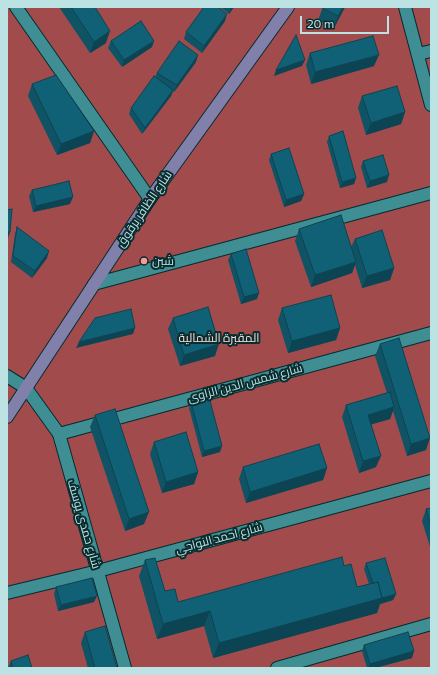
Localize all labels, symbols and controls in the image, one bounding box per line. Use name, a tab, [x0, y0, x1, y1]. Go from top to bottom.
scale bar	[302, 8, 391, 34]
text: 20 m	[307, 16, 334, 30]
street label: شارع الظافر برقوق	[113, 168, 175, 250]
place label: شبن	[152, 254, 174, 268]
marker: شبن	[139, 256, 149, 266]
park label: المقبرة الشمالية	[179, 331, 259, 345]
street label: شارع شمس الدين الزاوى	[186, 361, 304, 405]
street label: شارع حمدى يوسف	[64, 478, 104, 570]
street label: شارع احمد النواجي	[174, 519, 264, 557]

